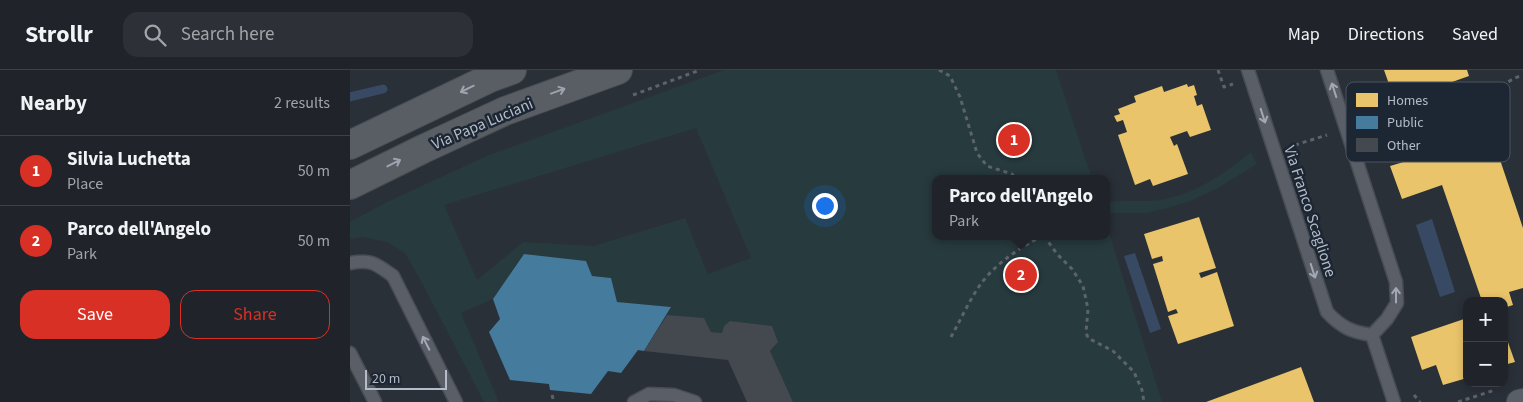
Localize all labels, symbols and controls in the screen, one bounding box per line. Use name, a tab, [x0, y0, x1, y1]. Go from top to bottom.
search box	[123, 12, 473, 57]
text: Strollr	[25, 17, 93, 52]
icon: search	[141, 21, 169, 49]
text: Search here	[181, 21, 274, 48]
text: Map	[1288, 22, 1320, 47]
text: Directions	[1348, 22, 1424, 47]
text: Saved	[1452, 22, 1498, 47]
one-way arrow	[1328, 82, 1338, 98]
legend	[1346, 82, 1510, 162]
one-way arrow	[460, 85, 475, 94]
one-way arrow	[550, 86, 566, 96]
text: Nearby	[20, 88, 87, 118]
text: Homes	[1387, 91, 1428, 111]
text: 2 results	[274, 92, 330, 114]
street label: Via Papa Luciani	[428, 93, 536, 155]
one-way arrow	[1259, 108, 1268, 124]
text: Public	[1387, 113, 1424, 133]
pin: 1	[998, 121, 1030, 159]
text: Other	[1387, 136, 1421, 156]
street label: Via Franco Scaglione	[1278, 143, 1342, 280]
text: Silvia Luchetta	[67, 146, 191, 173]
one-way arrow	[386, 158, 401, 168]
text: 1	[32, 160, 40, 182]
text: 50 m	[298, 160, 330, 182]
text: Place	[67, 173, 103, 195]
popup	[932, 175, 1110, 240]
text: Parco dell'Angelo	[949, 183, 1093, 210]
your location	[812, 193, 838, 219]
text: Park	[949, 210, 979, 232]
text: Parco dell'Angelo	[67, 216, 211, 243]
text: 2	[32, 230, 40, 252]
text: 50 m	[298, 230, 330, 252]
text: Park	[67, 243, 97, 265]
pin: 2	[1005, 256, 1037, 294]
one-way arrow	[1309, 263, 1318, 278]
one-way arrow	[1391, 287, 1401, 303]
button: Save	[20, 290, 170, 339]
button: Share	[180, 290, 330, 339]
map controls	[1463, 297, 1508, 387]
button: +	[1463, 297, 1508, 342]
one-way arrow	[421, 336, 430, 351]
button: −	[1463, 342, 1508, 387]
scale bar	[365, 367, 448, 390]
text: 20 m	[372, 369, 400, 389]

